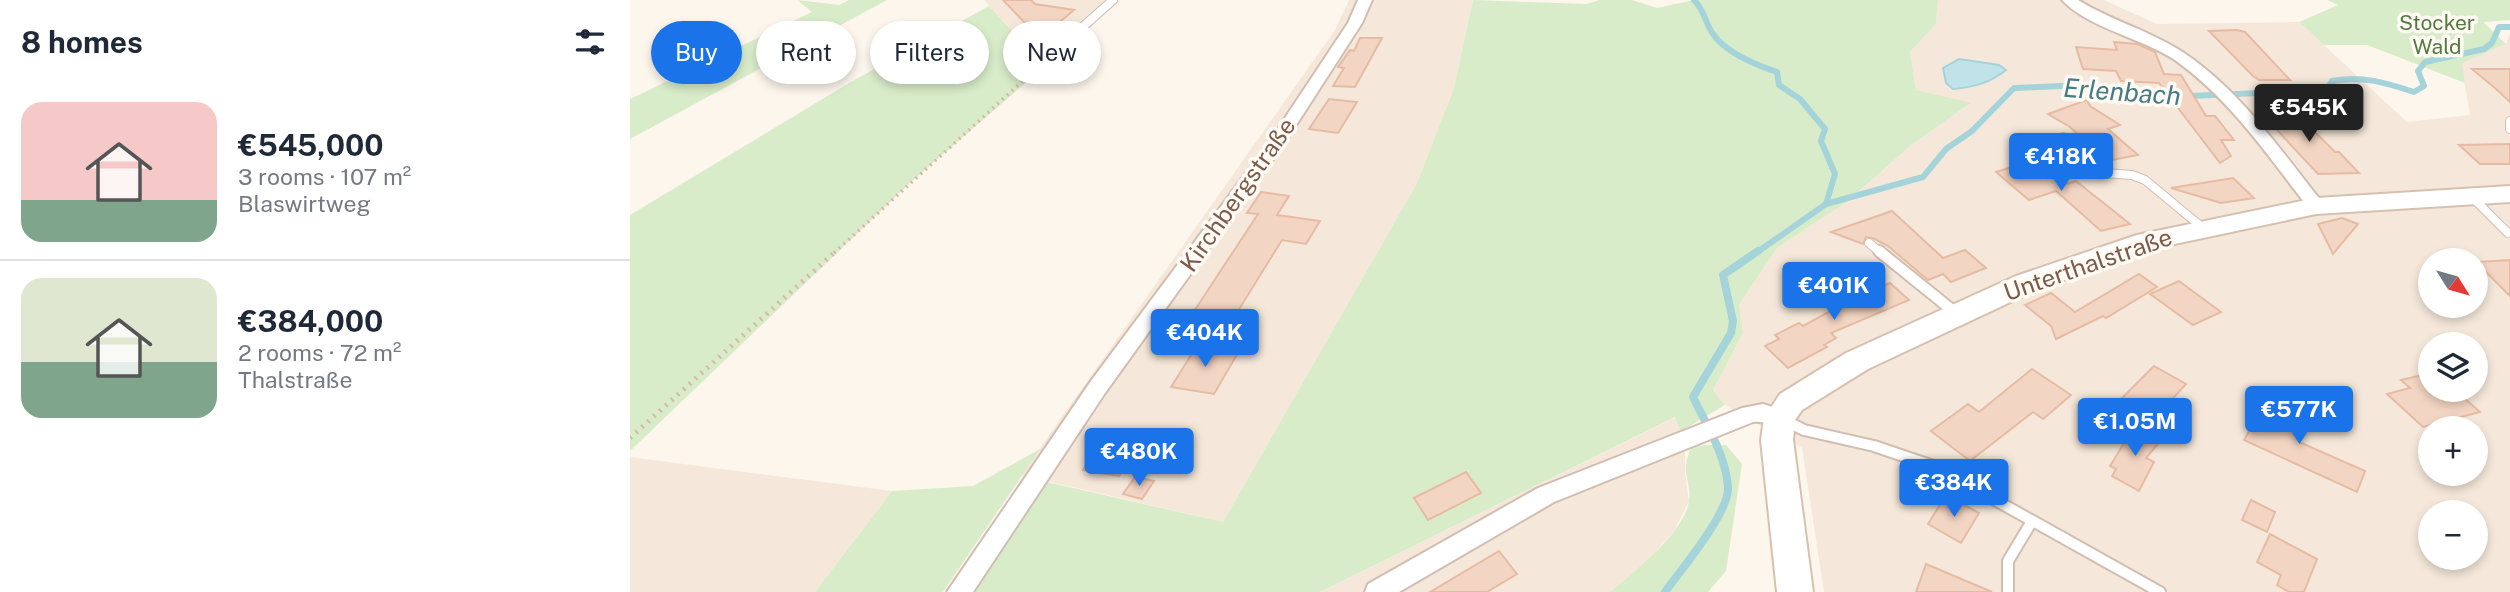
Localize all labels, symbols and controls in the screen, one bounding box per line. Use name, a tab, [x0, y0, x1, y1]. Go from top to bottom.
park label: Stocker Wald	[2399, 10, 2475, 59]
chip: Buy	[651, 21, 742, 84]
chip: Rent	[756, 21, 856, 84]
chip: Filters	[870, 21, 989, 84]
chip: New	[1003, 21, 1101, 84]
icon: filters	[571, 23, 609, 61]
text: 8 homes	[21, 24, 143, 60]
water label: Erlenbach	[2062, 72, 2182, 111]
pin: €545K	[2260, 85, 2358, 144]
text: €545K	[2270, 93, 2348, 120]
street label: Kirchbergstraße	[1174, 112, 1301, 277]
text: €545,000	[238, 127, 384, 163]
icon: home	[77, 130, 161, 214]
pin: €418K	[2012, 134, 2110, 193]
text: €418K	[2025, 142, 2097, 169]
text: 3 rooms · 107 m²	[238, 163, 411, 190]
text: Blaswirtweg	[238, 190, 371, 217]
street label: Unterthalstraße	[2000, 222, 2176, 306]
north arrow	[2418, 248, 2488, 318]
map controls	[2418, 248, 2488, 570]
pin: €401K	[1785, 262, 1883, 322]
text: €401K	[1798, 271, 1870, 298]
text: €384,000	[238, 303, 383, 339]
icon: home	[77, 306, 161, 390]
pin: €404K	[1156, 310, 1254, 369]
text: €404K	[1167, 318, 1243, 345]
button: layers	[2418, 332, 2488, 402]
text: 2 rooms · 72 m²	[238, 339, 401, 366]
text: Thalstraße	[238, 366, 352, 393]
pin: €577K	[2250, 386, 2348, 446]
text: €577K	[2261, 395, 2337, 422]
pin: €1.05M	[2078, 398, 2192, 458]
text: €1.05M	[2094, 407, 2176, 434]
button: +	[2418, 416, 2488, 486]
pin: €480K	[1090, 428, 1188, 488]
text: €480K	[1101, 437, 1177, 464]
pin: €384K	[1905, 460, 2003, 519]
text: €384K	[1915, 468, 1993, 495]
button: −	[2418, 500, 2488, 570]

